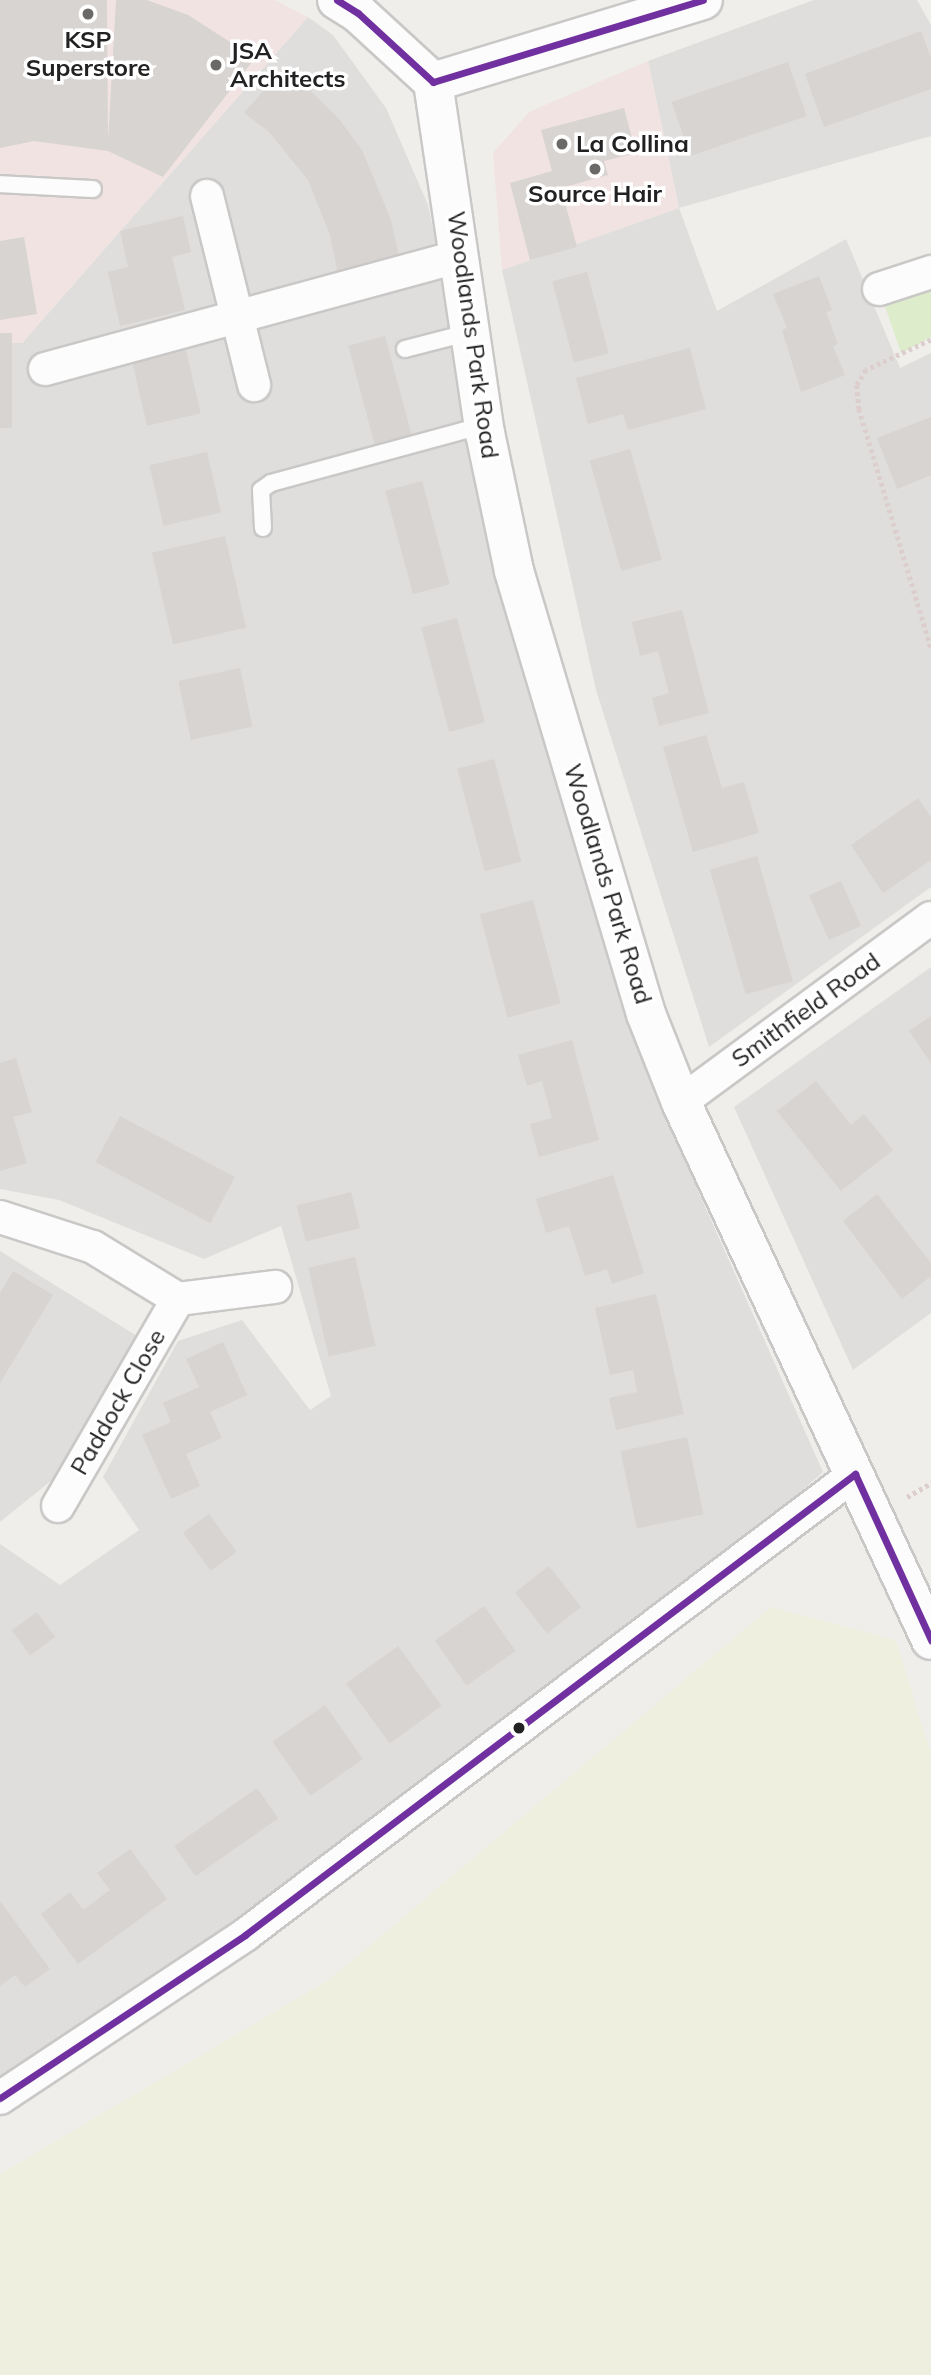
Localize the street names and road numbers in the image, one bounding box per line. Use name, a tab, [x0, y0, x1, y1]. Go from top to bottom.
street label: Woodlands Park Road	[441, 209, 505, 461]
street label: Woodlands Park Road	[558, 761, 658, 1007]
street label: Smithfield Road	[726, 947, 886, 1073]
street label: Paddock Close	[65, 1324, 171, 1480]

